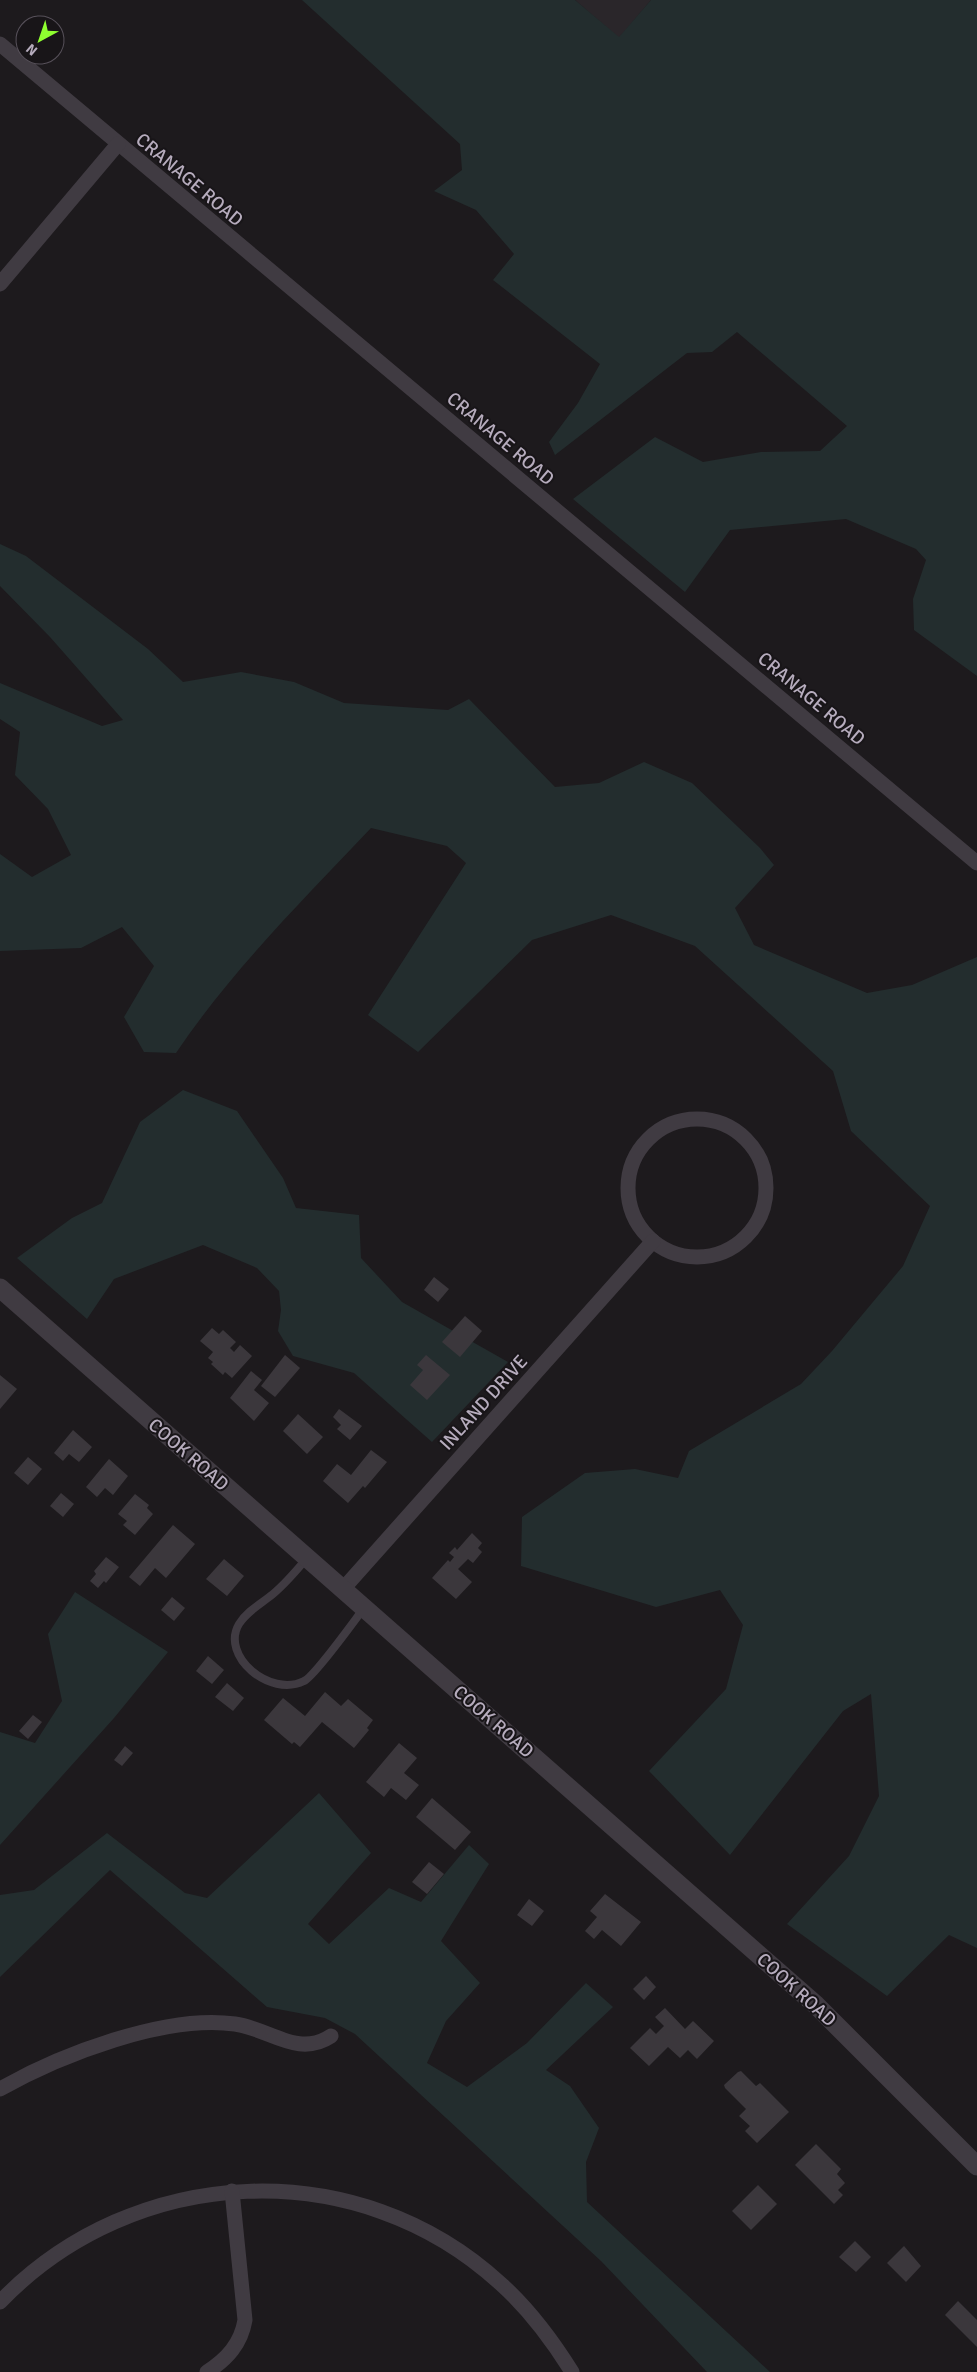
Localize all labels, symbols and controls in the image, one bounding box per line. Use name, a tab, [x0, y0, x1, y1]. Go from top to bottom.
north arrow	[15, 15, 65, 65]
text: N	[23, 40, 41, 59]
street label: CRANAGE ROAD	[131, 128, 248, 232]
street label: CRANAGE ROAD	[442, 387, 559, 491]
street label: CRANAGE ROAD	[753, 647, 870, 751]
street label: INLAND DRIVE	[435, 1350, 533, 1455]
street label: COOK ROAD	[143, 1413, 234, 1496]
street label: COOK ROAD	[448, 1680, 539, 1763]
street label: COOK ROAD	[751, 1948, 841, 2032]

